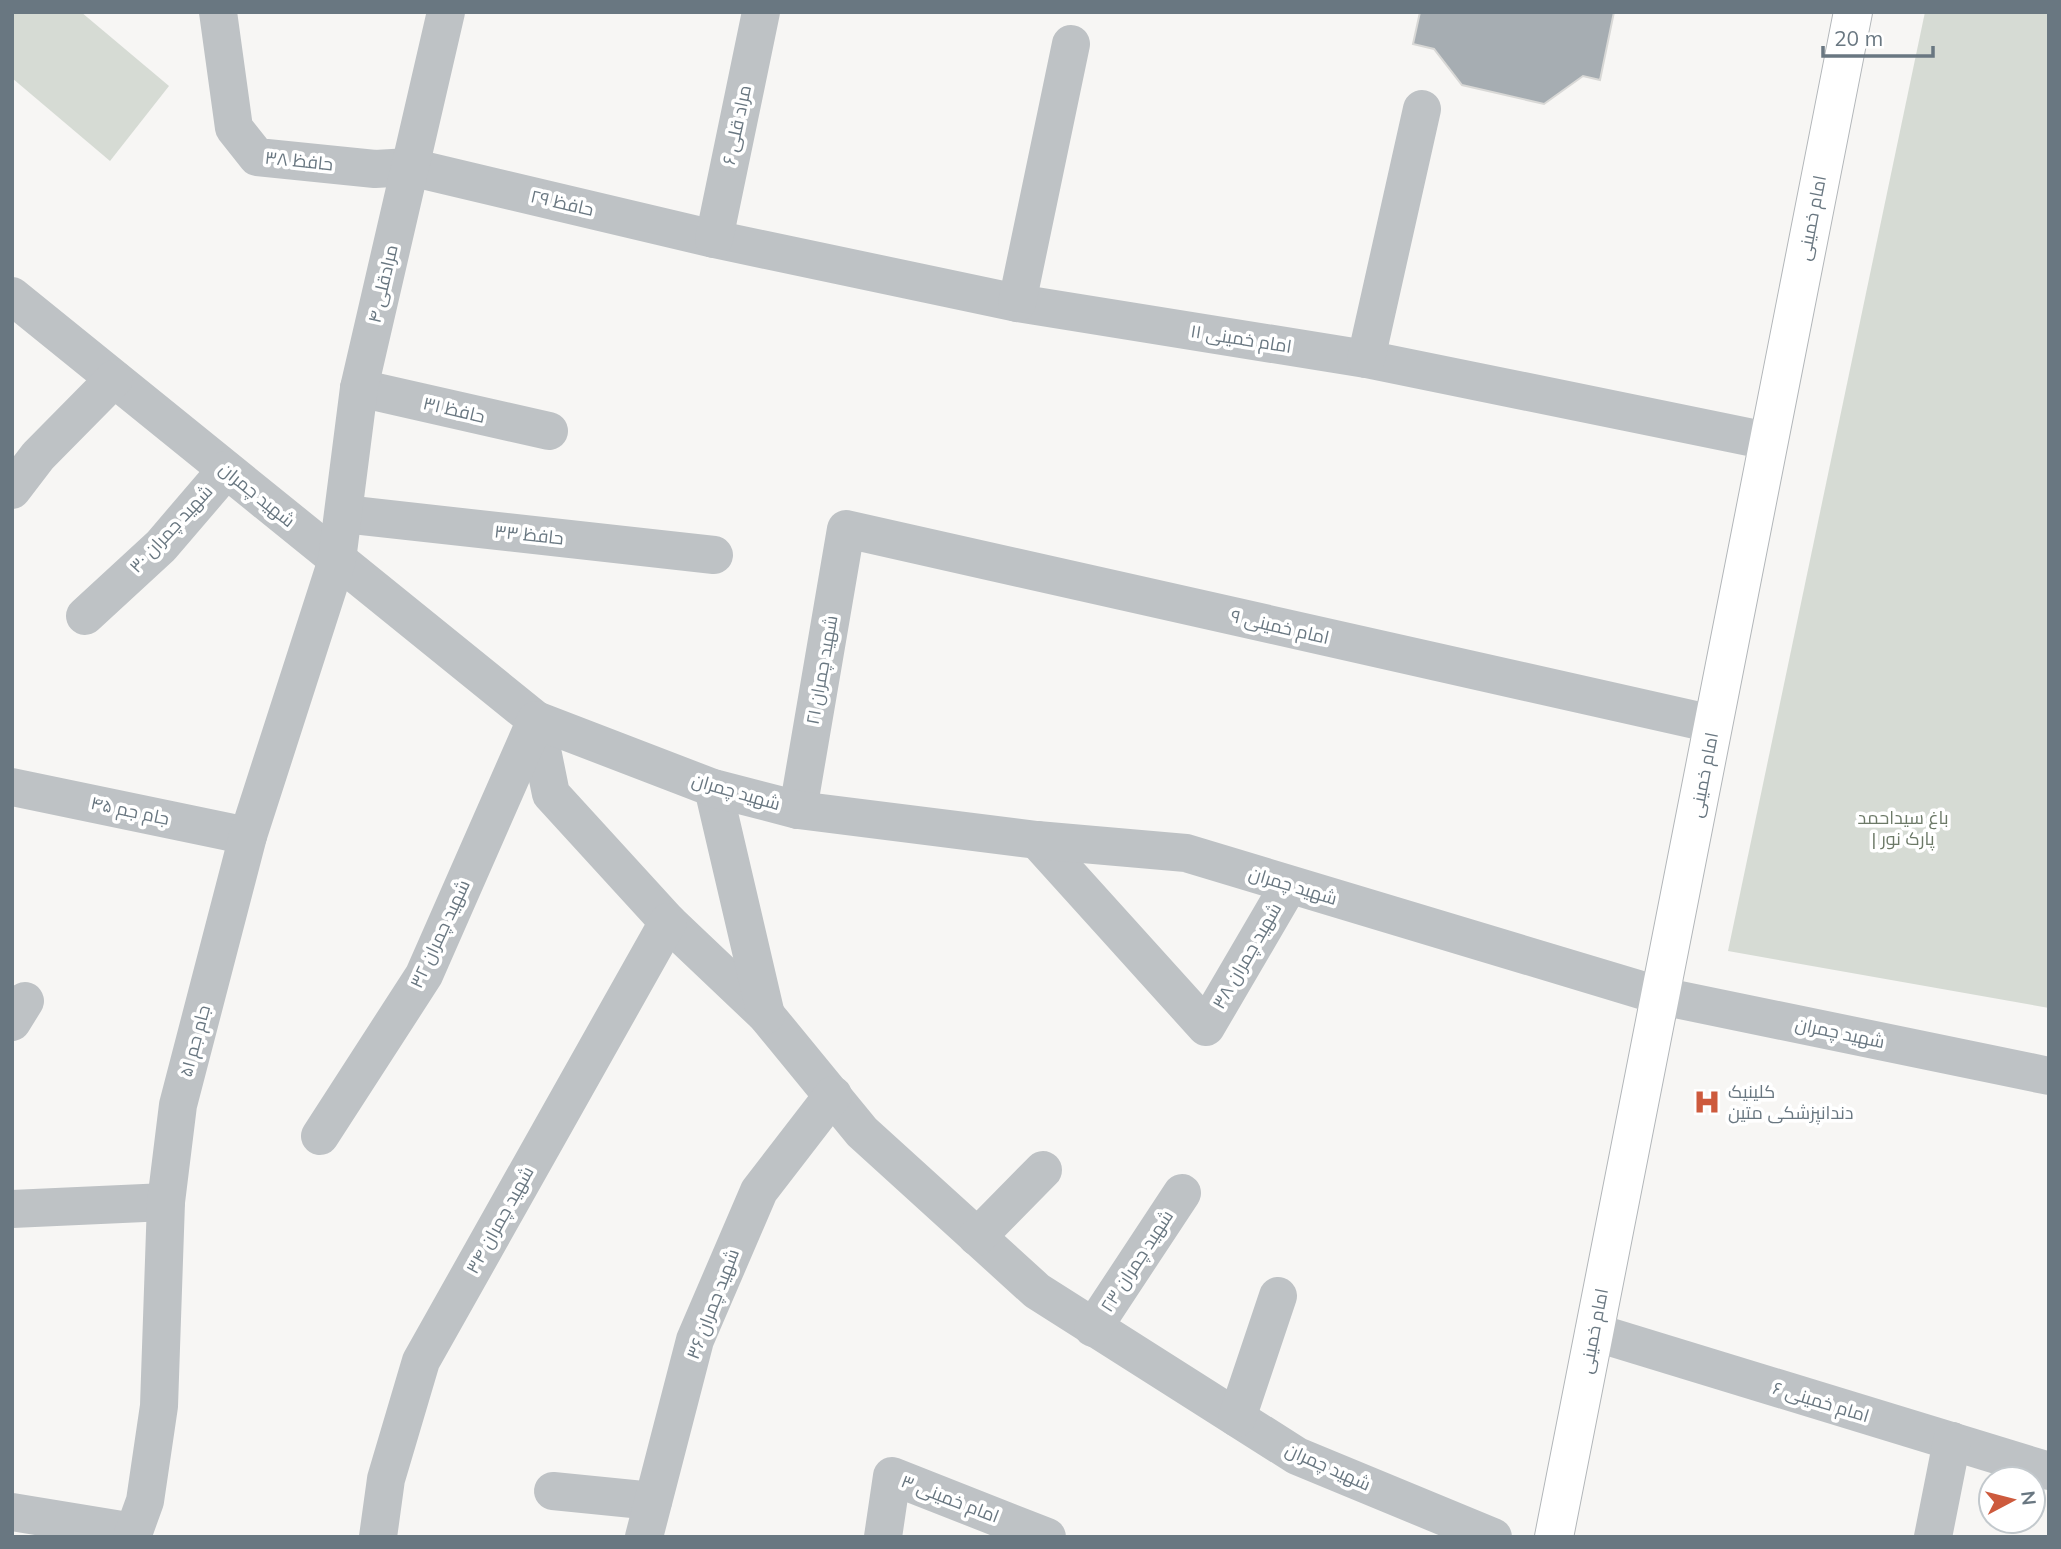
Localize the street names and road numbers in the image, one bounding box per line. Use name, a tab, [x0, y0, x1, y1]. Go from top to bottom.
street label: مراد قلی ۶	[717, 83, 756, 167]
street label: حافظ ۳۸	[264, 145, 334, 176]
street label: امام خمینی	[1792, 173, 1832, 263]
street label: حافظ ۲۹	[528, 184, 596, 221]
street label: مرادقلی ۴	[362, 243, 403, 325]
street label: امام خمینی ۱۱	[1189, 319, 1293, 359]
street label: حافظ ۳۱	[421, 391, 487, 428]
street label: شهید چمران	[214, 457, 300, 533]
street label: شهید چمران ۳۰	[124, 480, 218, 578]
street label: حافظ ۳۳	[493, 519, 565, 550]
street label: امام خمینی ۹	[1228, 604, 1332, 650]
street label: شهید چمران ۲۱	[801, 613, 843, 727]
street label: امام خمینی	[1684, 730, 1724, 820]
street label: شهید چمران	[689, 768, 783, 816]
street label: جام جم ۴۵	[89, 791, 171, 831]
street label: شهید چمران	[1246, 861, 1340, 911]
street label: شهید چمران ۳۲	[404, 876, 476, 992]
street label: شهید چمران ۳۸	[1207, 899, 1287, 1013]
street label: جام جم ۵۱	[174, 1003, 216, 1079]
street label: شهید چمران	[1793, 1012, 1887, 1054]
street label: شهید چمران ۳۴	[461, 1162, 539, 1278]
street label: شهید چمران ۲۳	[1095, 1205, 1179, 1317]
street label: شهید چمران ۳۶	[681, 1245, 745, 1363]
street label: امام خمینی	[1574, 1286, 1614, 1376]
street label: امام خمینی ۶	[1770, 1376, 1872, 1428]
street label: شهید چمران	[1282, 1438, 1374, 1496]
street label: امام خمینی ۳	[898, 1469, 1002, 1529]

